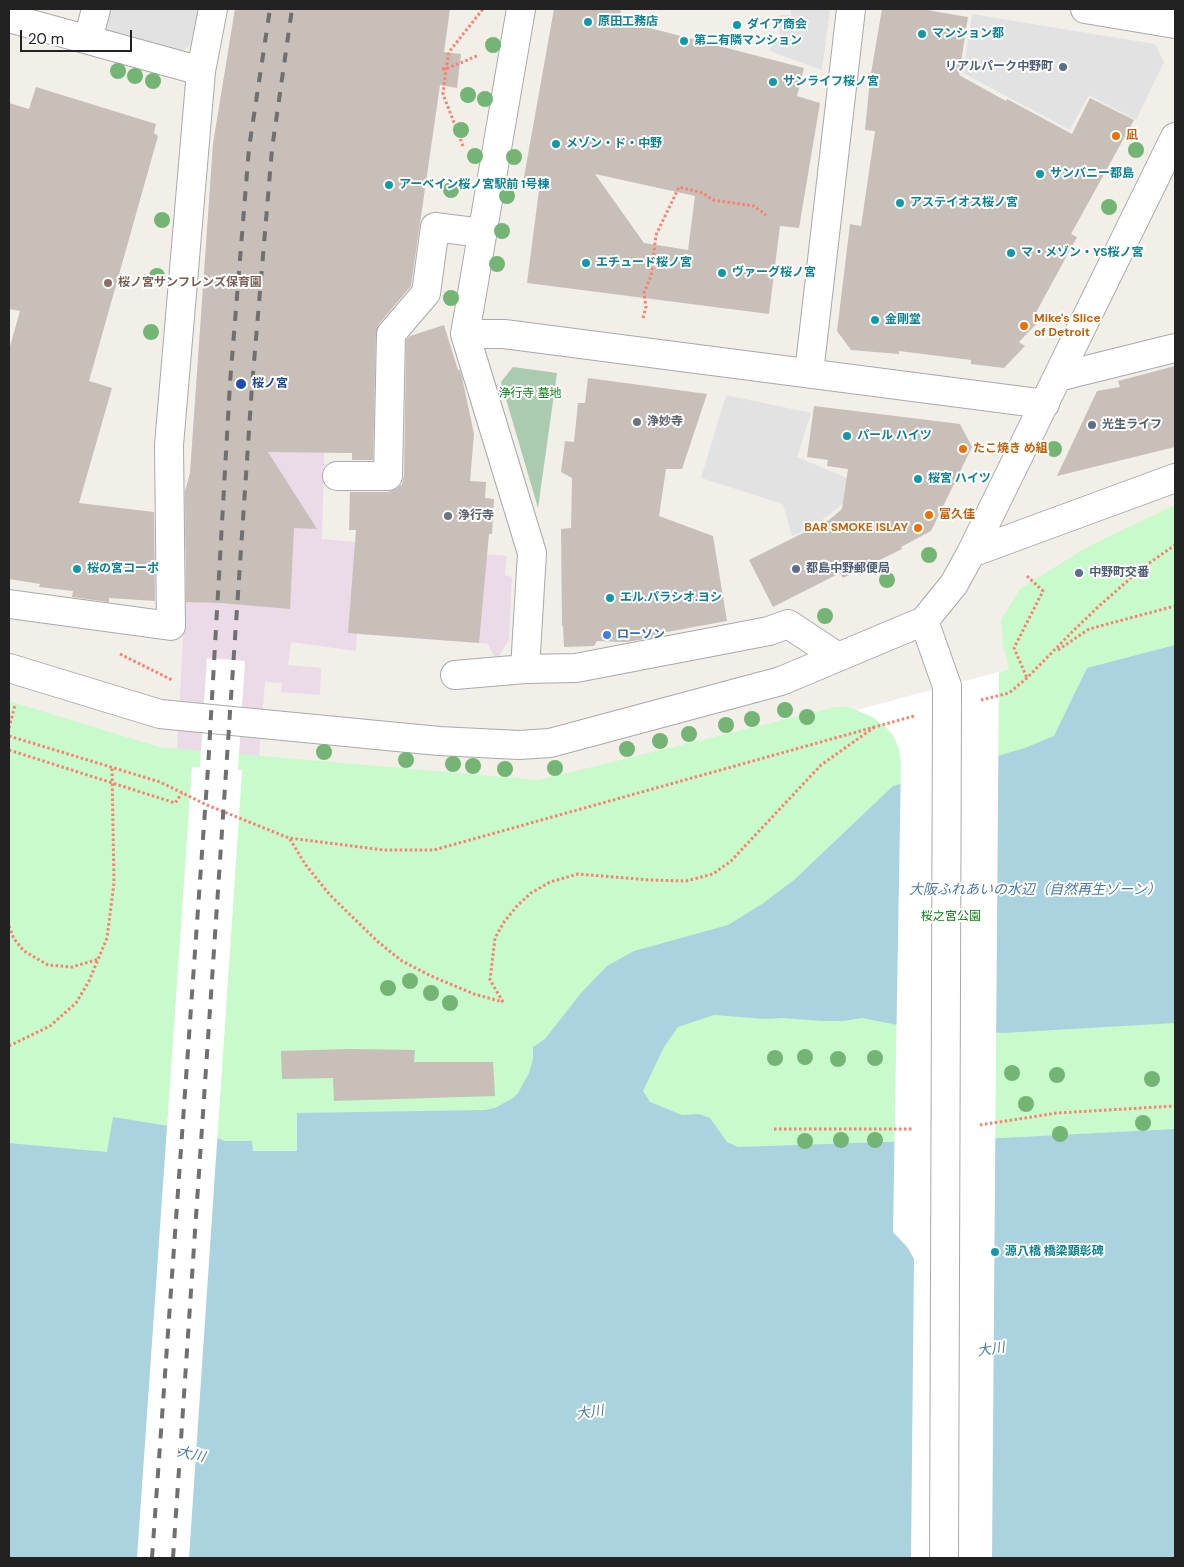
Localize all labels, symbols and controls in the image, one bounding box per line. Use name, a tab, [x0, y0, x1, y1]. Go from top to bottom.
place label: 原田工務店	[598, 15, 658, 29]
marker: 原田工務店	[582, 16, 594, 28]
place label: ダイア商会	[747, 18, 807, 32]
marker: ダイア商会	[731, 19, 743, 31]
scale bar	[22, 20, 135, 52]
place label: マンション都	[932, 27, 1004, 41]
marker: マンション都	[916, 28, 928, 40]
text: 20 m	[28, 29, 64, 49]
place label: 第二有隣マンション	[694, 34, 802, 48]
marker: 第二有隣マンション	[678, 35, 690, 47]
place label: リアルパーク中野町	[945, 60, 1053, 74]
marker: リアルパーク中野町	[1057, 61, 1069, 73]
place label: サンライフ桜ノ宮	[783, 75, 879, 89]
marker: サンライフ桜ノ宮	[767, 76, 779, 88]
place label: 凪	[1126, 129, 1138, 143]
marker: 凪	[1110, 130, 1122, 142]
place label: メゾン・ド・中野	[566, 137, 662, 151]
marker: メゾン・ド・中野	[550, 138, 562, 150]
place label: サンバニー都島	[1050, 167, 1134, 181]
marker: サンバニー都島	[1034, 168, 1046, 180]
place label: アーベイン桜ノ宮駅前 1号棟	[399, 178, 549, 192]
marker: アーベイン桜ノ宮駅前 1号棟	[383, 179, 395, 191]
place label: アステイオス桜ノ宮	[910, 196, 1018, 210]
marker: アステイオス桜ノ宮	[894, 197, 906, 209]
place label: マ・メゾン・YS桜ノ宮	[1021, 246, 1143, 260]
marker: マ・メゾン・YS桜ノ宮	[1005, 247, 1017, 259]
place label: エチュード桜ノ宮	[596, 256, 692, 270]
marker: エチュード桜ノ宮	[580, 257, 592, 269]
place label: ヴァーグ桜ノ宮	[732, 266, 816, 280]
marker: ヴァーグ桜ノ宮	[716, 267, 728, 279]
place label: 桜ノ宮サンフレンズ保育園	[118, 276, 262, 290]
marker: 桜ノ宮サンフレンズ保育園	[102, 277, 114, 289]
place label: Mike's Slice of Detroit	[1034, 312, 1101, 340]
place label: 金剛堂	[885, 313, 921, 327]
marker: 金剛堂	[869, 314, 881, 326]
marker: Mike's Slice of Detroit	[1018, 320, 1030, 332]
marker: 桜ノ宮	[234, 377, 248, 391]
place label: 桜ノ宮	[252, 377, 288, 391]
park label: 浄行寺 墓地	[498, 387, 562, 401]
place label: 浄妙寺	[647, 415, 683, 429]
marker: 浄妙寺	[631, 416, 643, 428]
place label: 光生ライフ	[1102, 418, 1162, 432]
marker: 光生ライフ	[1086, 419, 1098, 431]
place label: パール ハイツ	[857, 429, 932, 443]
marker: パール ハイツ	[841, 430, 853, 442]
place label: たこ焼き め組	[973, 442, 1048, 456]
marker: たこ焼き め組	[957, 443, 969, 455]
place label: 桜宮 ハイツ	[928, 472, 991, 486]
marker: 桜宮 ハイツ	[912, 473, 924, 485]
place label: 富久佳	[939, 508, 975, 522]
place label: 浄行寺	[458, 509, 494, 523]
marker: 富久佳	[923, 509, 935, 521]
marker: 浄行寺	[442, 510, 454, 522]
place label: BAR SMOKE ISLAY	[804, 521, 908, 535]
marker: BAR SMOKE ISLAY	[912, 522, 924, 534]
place label: 桜の宮コーポ	[87, 562, 159, 576]
place label: 都島中野郵便局	[806, 562, 890, 576]
marker: 桜の宮コーポ	[71, 563, 83, 575]
marker: 都島中野郵便局	[790, 563, 802, 575]
place label: 中野町交番	[1089, 566, 1149, 580]
marker: 中野町交番	[1073, 567, 1085, 579]
place label: エル.パラシオ.ヨシ	[620, 591, 722, 605]
marker: エル.パラシオ.ヨシ	[604, 592, 616, 604]
place label: ローソン	[617, 628, 665, 642]
marker: ローソン	[601, 629, 613, 641]
water label: 大阪ふれあいの水辺（自然再生ゾーン）	[909, 882, 1161, 898]
park label: 桜之宮公園	[921, 910, 981, 924]
place label: 源八橋 橋梁顕彰碑	[1005, 1245, 1104, 1259]
marker: 源八橋 橋梁顕彰碑	[989, 1246, 1001, 1258]
water label: 大川	[976, 1340, 1006, 1360]
water label: 大川	[575, 1403, 605, 1423]
water label: 大川	[175, 1444, 207, 1466]

